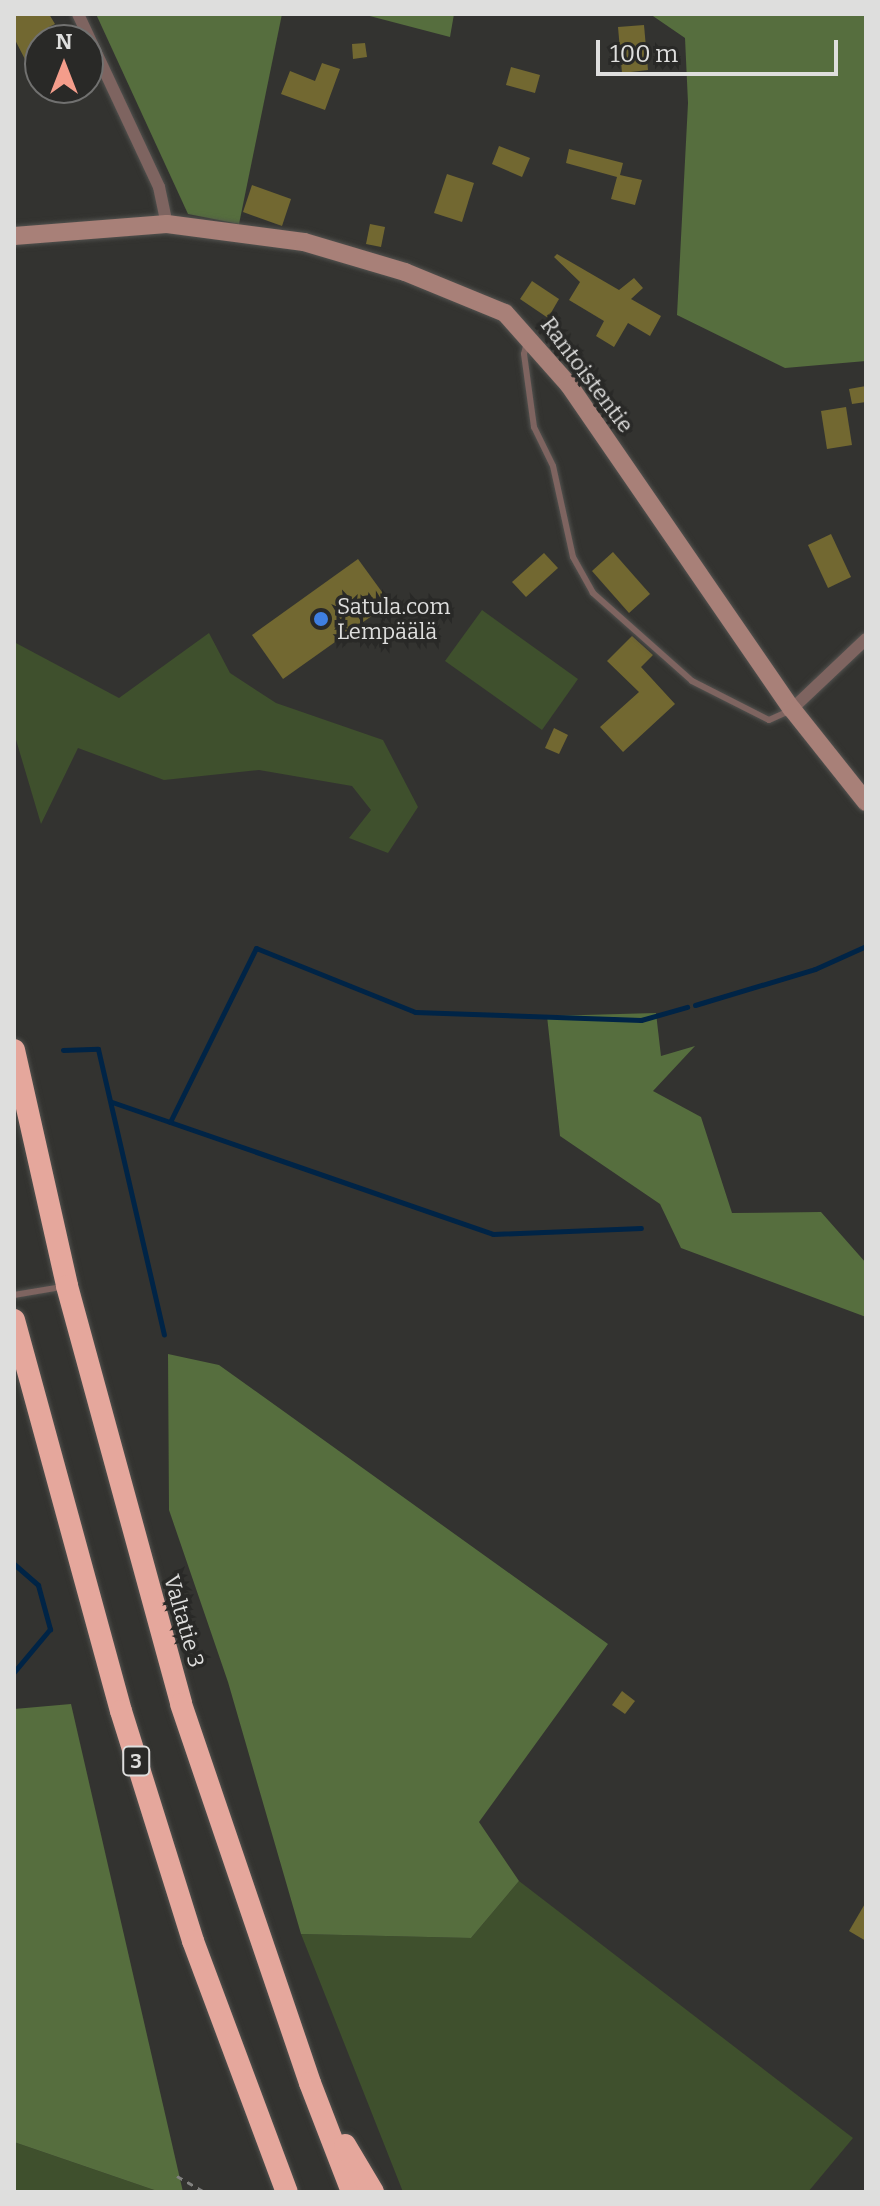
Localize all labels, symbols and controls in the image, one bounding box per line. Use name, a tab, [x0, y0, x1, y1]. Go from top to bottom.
north arrow	[24, 24, 104, 104]
scale bar	[600, 24, 842, 74]
text: N	[56, 28, 72, 55]
text: 100 m	[610, 40, 678, 68]
street label: Rantoistentie	[535, 312, 639, 438]
place label: Satula.com Lempäälä	[337, 593, 450, 644]
marker: Satula.com Lempäälä	[312, 610, 330, 628]
street label: Valtatie 3	[158, 1572, 210, 1670]
road number: 3	[122, 1745, 150, 1777]

